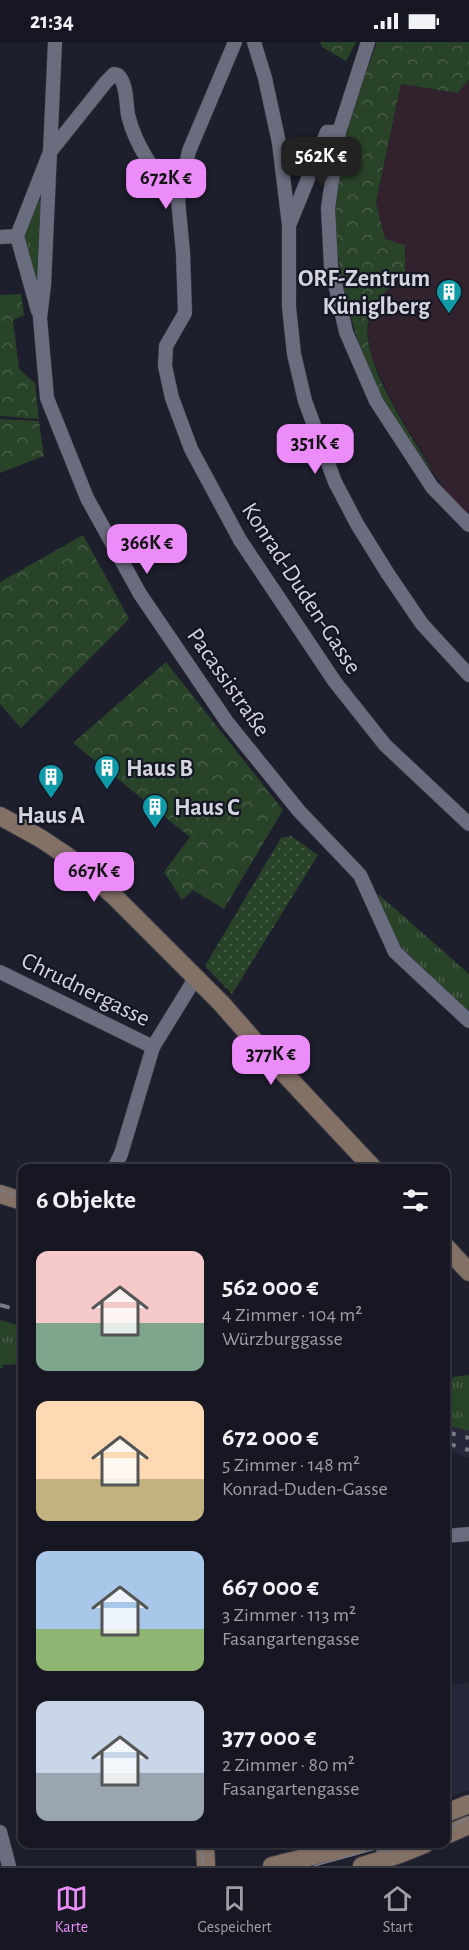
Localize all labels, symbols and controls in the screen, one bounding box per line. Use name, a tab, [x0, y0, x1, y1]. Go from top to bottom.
text: 21:34	[30, 10, 74, 32]
pin: 562K €	[272, 137, 370, 188]
text: 562K €	[295, 146, 347, 166]
pin: 672K €	[117, 159, 215, 210]
text: 672K €	[140, 168, 192, 188]
place label: ORF-Zentrum Küniglberg	[298, 267, 431, 319]
building icon: ORF-Zentrum Küniglberg	[434, 277, 464, 315]
pin: 351K €	[266, 424, 364, 475]
text: 351K €	[291, 433, 339, 453]
street label: Konrad-Duden-Gasse	[237, 499, 365, 679]
pin: 366K €	[98, 524, 196, 575]
text: 366K €	[121, 533, 173, 553]
street label: Pacassistraße	[182, 624, 274, 741]
building icon: Haus B	[92, 753, 122, 791]
place label: Haus B	[126, 757, 193, 781]
building icon: Haus A	[36, 762, 66, 800]
building icon: Haus C	[140, 792, 170, 830]
place label: Haus C	[174, 796, 240, 820]
place label: Haus A	[17, 804, 85, 828]
pin: 667K €	[45, 852, 143, 903]
text: 667K €	[68, 861, 120, 881]
street label: Chrudnergasse	[18, 949, 154, 1031]
pin: 377K €	[222, 1035, 320, 1086]
text: 377K €	[246, 1044, 296, 1064]
icon: filters	[399, 1184, 432, 1217]
text: 6 Objekte	[36, 1187, 136, 1213]
text: 562 000 €	[222, 1274, 319, 1300]
icon: home	[84, 1275, 156, 1347]
text: 4 Zimmer · 104 m²	[222, 1305, 362, 1325]
text: Würzburggasse	[222, 1329, 343, 1349]
text: 672 000 €	[222, 1424, 319, 1450]
icon: home	[84, 1425, 156, 1497]
text: 5 Zimmer · 148 m²	[222, 1455, 360, 1475]
text: Konrad-Duden-Gasse	[222, 1479, 388, 1499]
text: 667 000 €	[222, 1574, 319, 1600]
icon: home	[84, 1575, 156, 1647]
text: 3 Zimmer · 113 m²	[222, 1605, 356, 1625]
text: Fasangartengasse	[222, 1629, 359, 1649]
text: 377 000 €	[222, 1724, 316, 1750]
icon: home	[84, 1725, 156, 1797]
text: 2 Zimmer · 80 m²	[222, 1755, 355, 1775]
text: Fasangartengasse	[222, 1779, 359, 1799]
tab: Karte	[55, 1882, 88, 1937]
tab: Gespeichert	[198, 1882, 272, 1937]
tab: Start	[381, 1882, 414, 1937]

